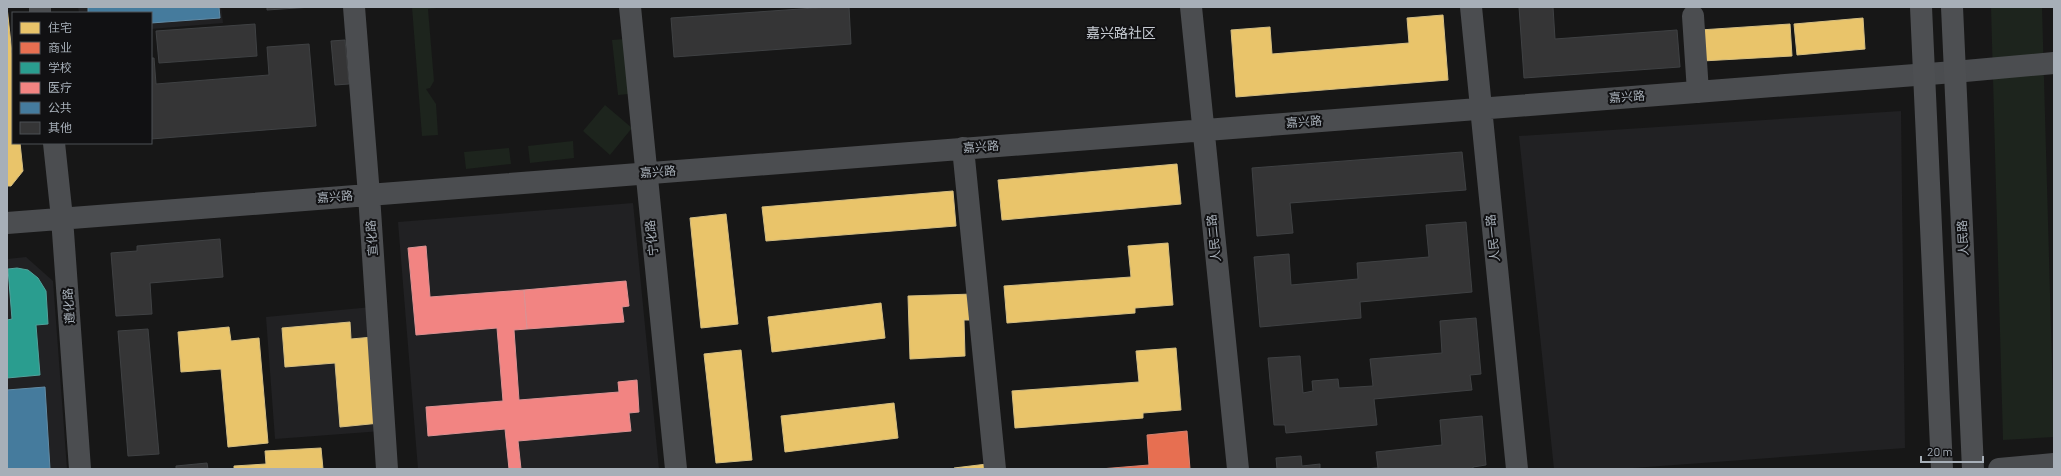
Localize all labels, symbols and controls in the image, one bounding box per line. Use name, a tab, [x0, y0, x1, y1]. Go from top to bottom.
legend	[12, 12, 152, 144]
text: 住宅	[48, 20, 72, 34]
district label: 嘉兴路社区	[1086, 24, 1156, 41]
text: 商业	[48, 40, 72, 54]
text: 学校	[48, 60, 72, 74]
text: 医疗	[48, 80, 72, 94]
street label: 嘉兴路	[1608, 88, 1645, 104]
text: 公共	[48, 100, 72, 114]
street label: 嘉兴路	[1285, 113, 1322, 129]
text: 其他	[48, 120, 72, 134]
street label: 嘉兴路	[962, 138, 999, 154]
street label: 嘉兴路	[639, 163, 676, 179]
street label: 嘉兴路	[316, 188, 353, 204]
street label: 人民二路	[1204, 213, 1222, 263]
street label: 人民一路	[1483, 213, 1501, 263]
street label: 宁化路	[642, 219, 660, 257]
street label: 宣化路	[363, 220, 379, 257]
street label: 人民路	[1954, 220, 1970, 256]
street label: 遵化路	[60, 288, 76, 325]
scale bar	[1921, 438, 1983, 464]
text: 20 m	[1927, 444, 1953, 458]

